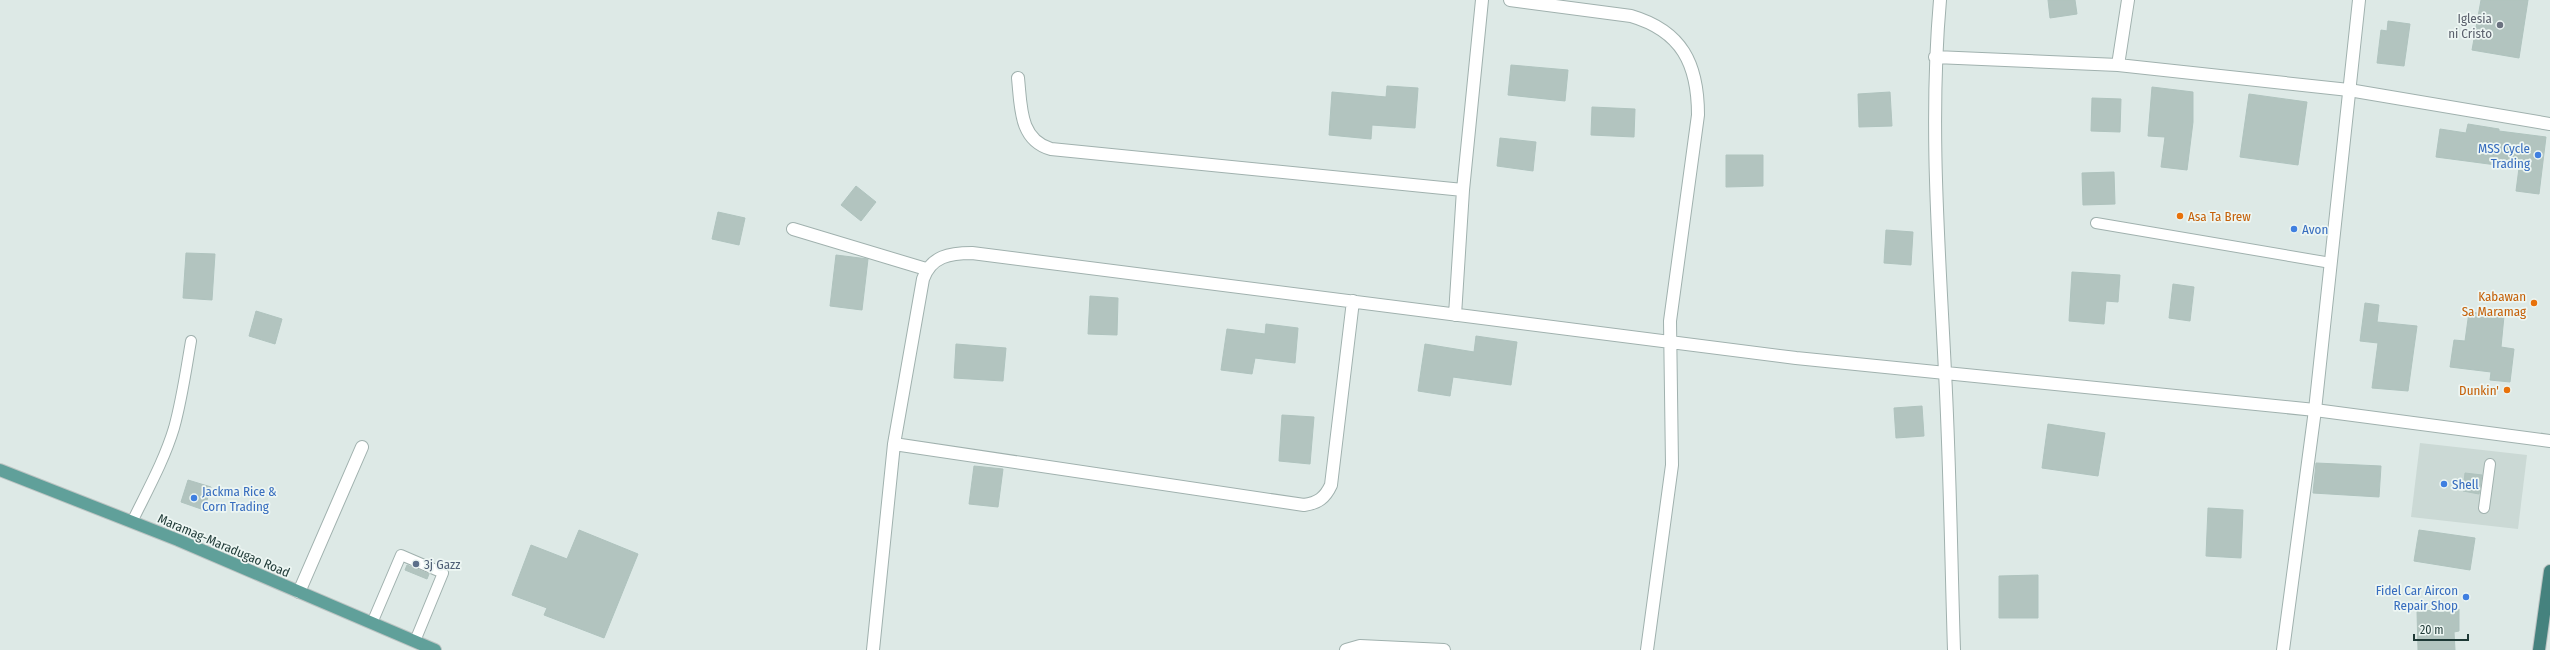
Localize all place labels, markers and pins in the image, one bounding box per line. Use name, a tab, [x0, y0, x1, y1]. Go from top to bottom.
place label: Iglesia ni Cristo	[2448, 11, 2492, 41]
marker: Iglesia ni Cristo	[2495, 20, 2505, 30]
place label: MSS Cycle Trading	[2478, 141, 2531, 171]
marker: MSS Cycle Trading	[2533, 150, 2543, 160]
place label: Asa Ta Brew	[2188, 209, 2251, 224]
marker: Asa Ta Brew	[2175, 211, 2185, 221]
place label: Avon	[2302, 222, 2328, 237]
marker: Avon	[2289, 224, 2299, 234]
place label: Kabawan Sa Maramag	[2462, 289, 2527, 319]
marker: Kabawan Sa Maramag	[2529, 298, 2539, 308]
place label: Dunkin'	[2459, 383, 2499, 398]
marker: Dunkin'	[2502, 385, 2512, 395]
place label: Shell	[2452, 477, 2479, 492]
marker: Shell	[2439, 479, 2449, 489]
place label: Jackma Rice & Corn Trading	[202, 484, 277, 514]
marker: Jackma Rice & Corn Trading	[189, 493, 199, 503]
place label: 3j Gazz	[424, 557, 460, 572]
marker: 3j Gazz	[411, 559, 421, 569]
place label: Fidel Car Aircon Repair Shop	[2376, 583, 2458, 613]
marker: Fidel Car Aircon Repair Shop	[2461, 592, 2471, 602]

